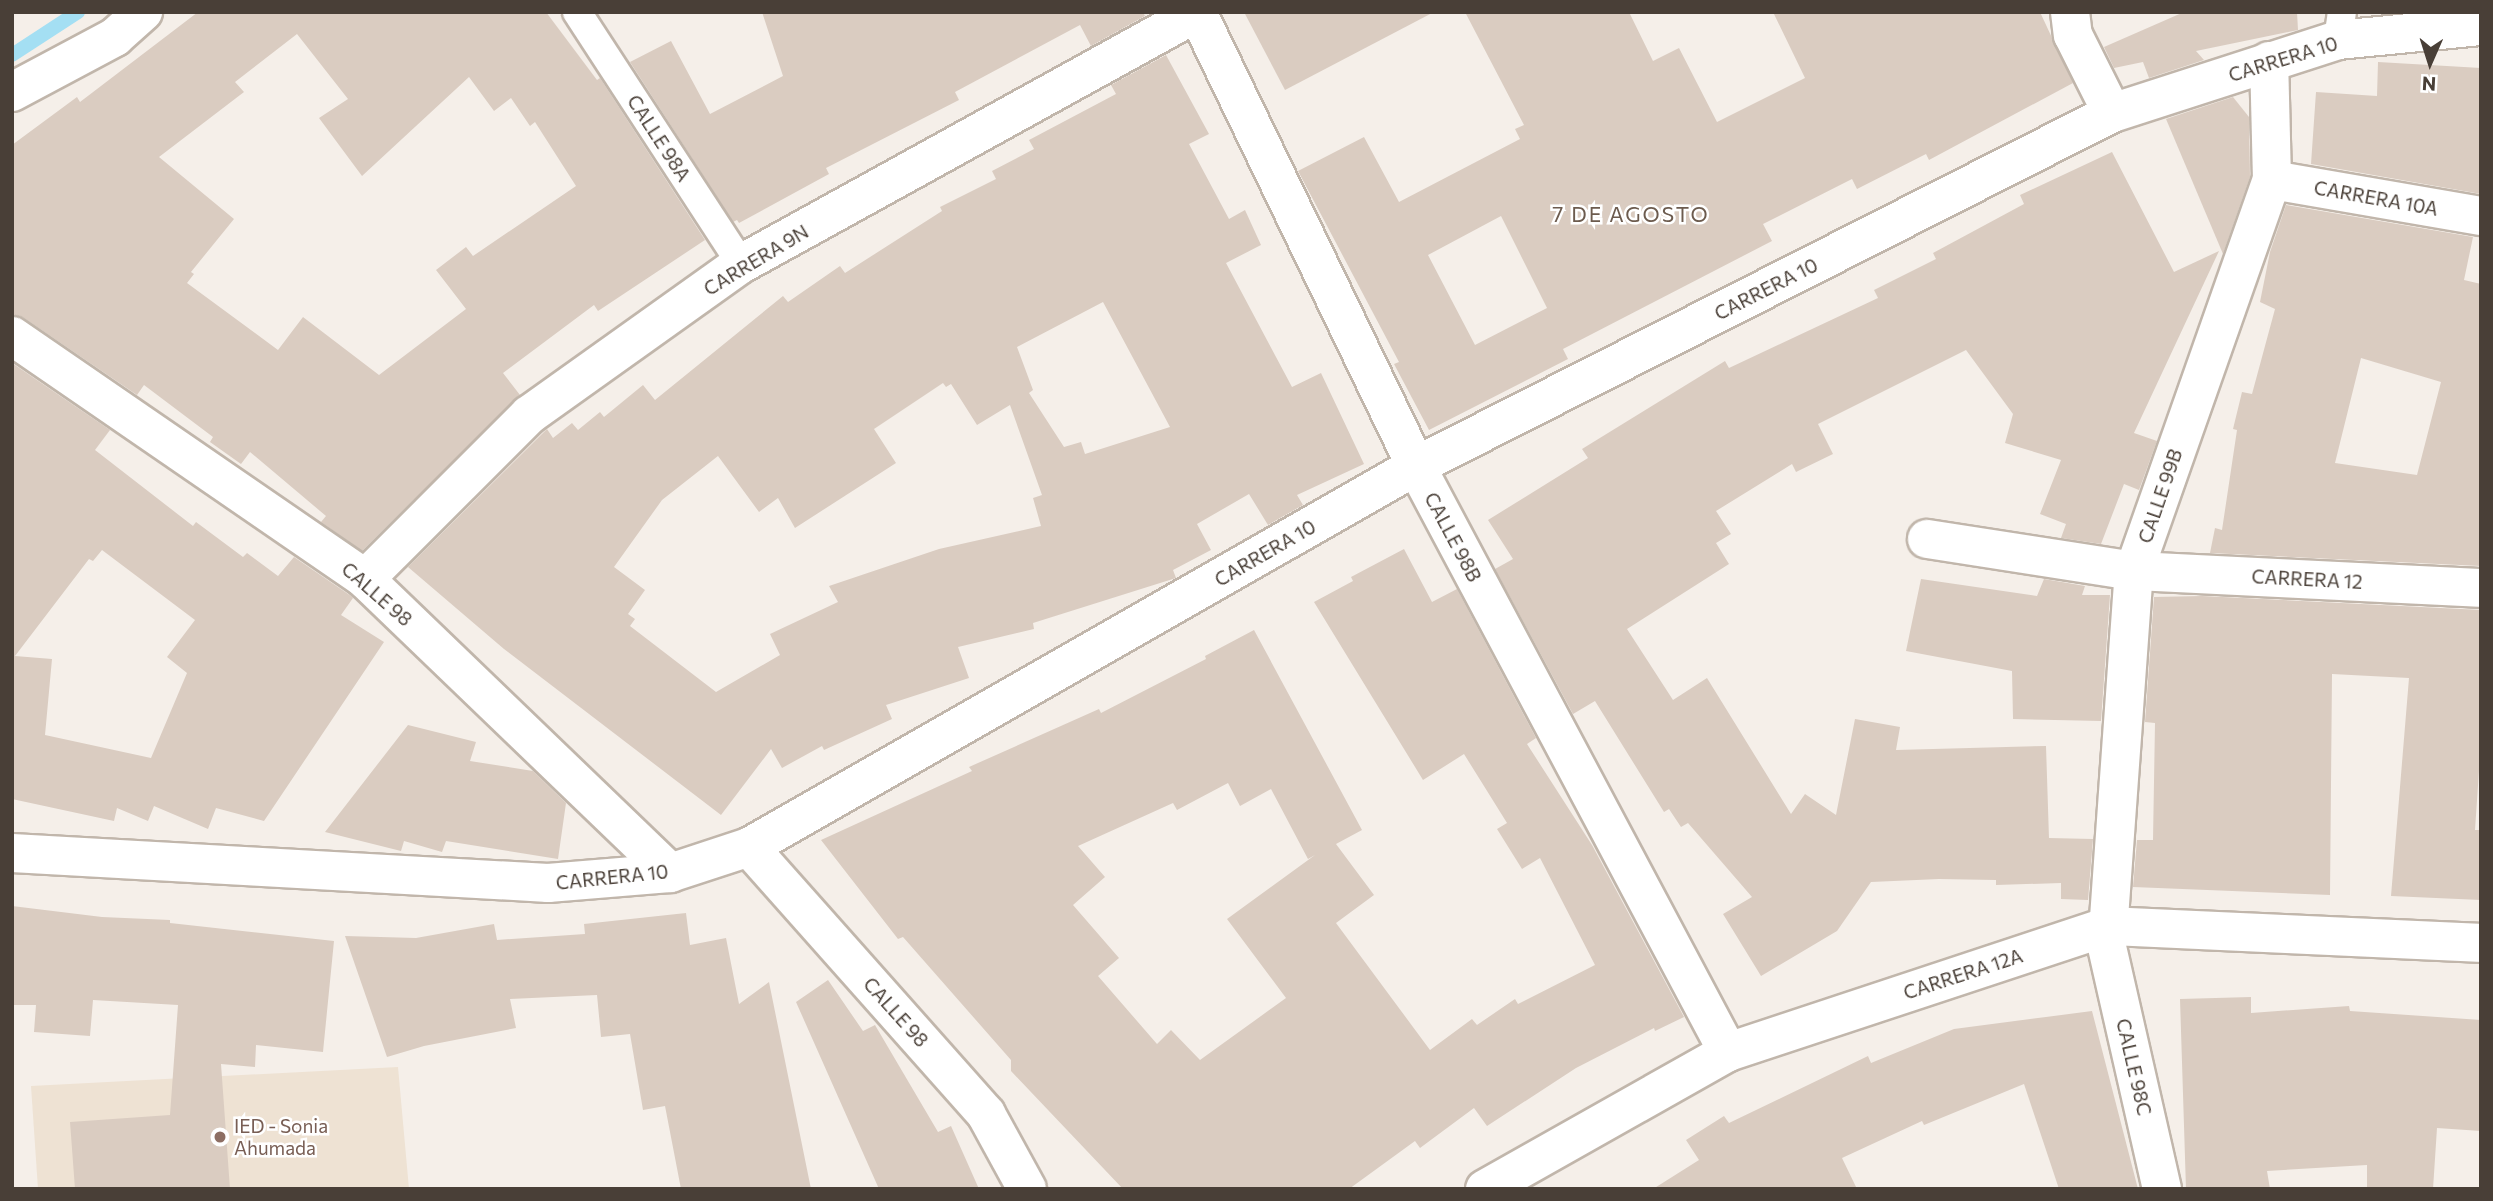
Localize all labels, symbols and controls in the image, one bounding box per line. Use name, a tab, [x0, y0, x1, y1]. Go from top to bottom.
north arrow	[2395, 28, 2465, 98]
street label: CARRERA 10	[2226, 32, 2340, 86]
text: N	[2421, 73, 2437, 96]
street label: CALLE 98A	[623, 90, 695, 186]
street label: CARRERA 10A	[2312, 176, 2440, 220]
district label: 7 DE AGOSTO	[1554, 201, 1708, 227]
street label: CARRERA 9N	[699, 220, 813, 300]
street label: CARRERA 10	[1711, 253, 1821, 325]
street label: CALLE 99B	[2133, 446, 2187, 546]
street label: CALLE 98B	[1420, 488, 1486, 586]
street label: CARRERA 10	[1210, 515, 1320, 591]
street label: CALLE 98	[337, 557, 417, 631]
street label: CARRERA 12	[2251, 565, 2363, 593]
street label: CARRERA 10	[555, 860, 669, 894]
street label: CARRERA 12A	[1900, 944, 2026, 1004]
street label: CALLE 98	[859, 972, 933, 1052]
street label: CALLE 98C	[2112, 1016, 2156, 1118]
place label: IED - Sonia Ahumada	[234, 1115, 328, 1159]
marker: IED - Sonia Ahumada	[212, 1129, 228, 1145]

